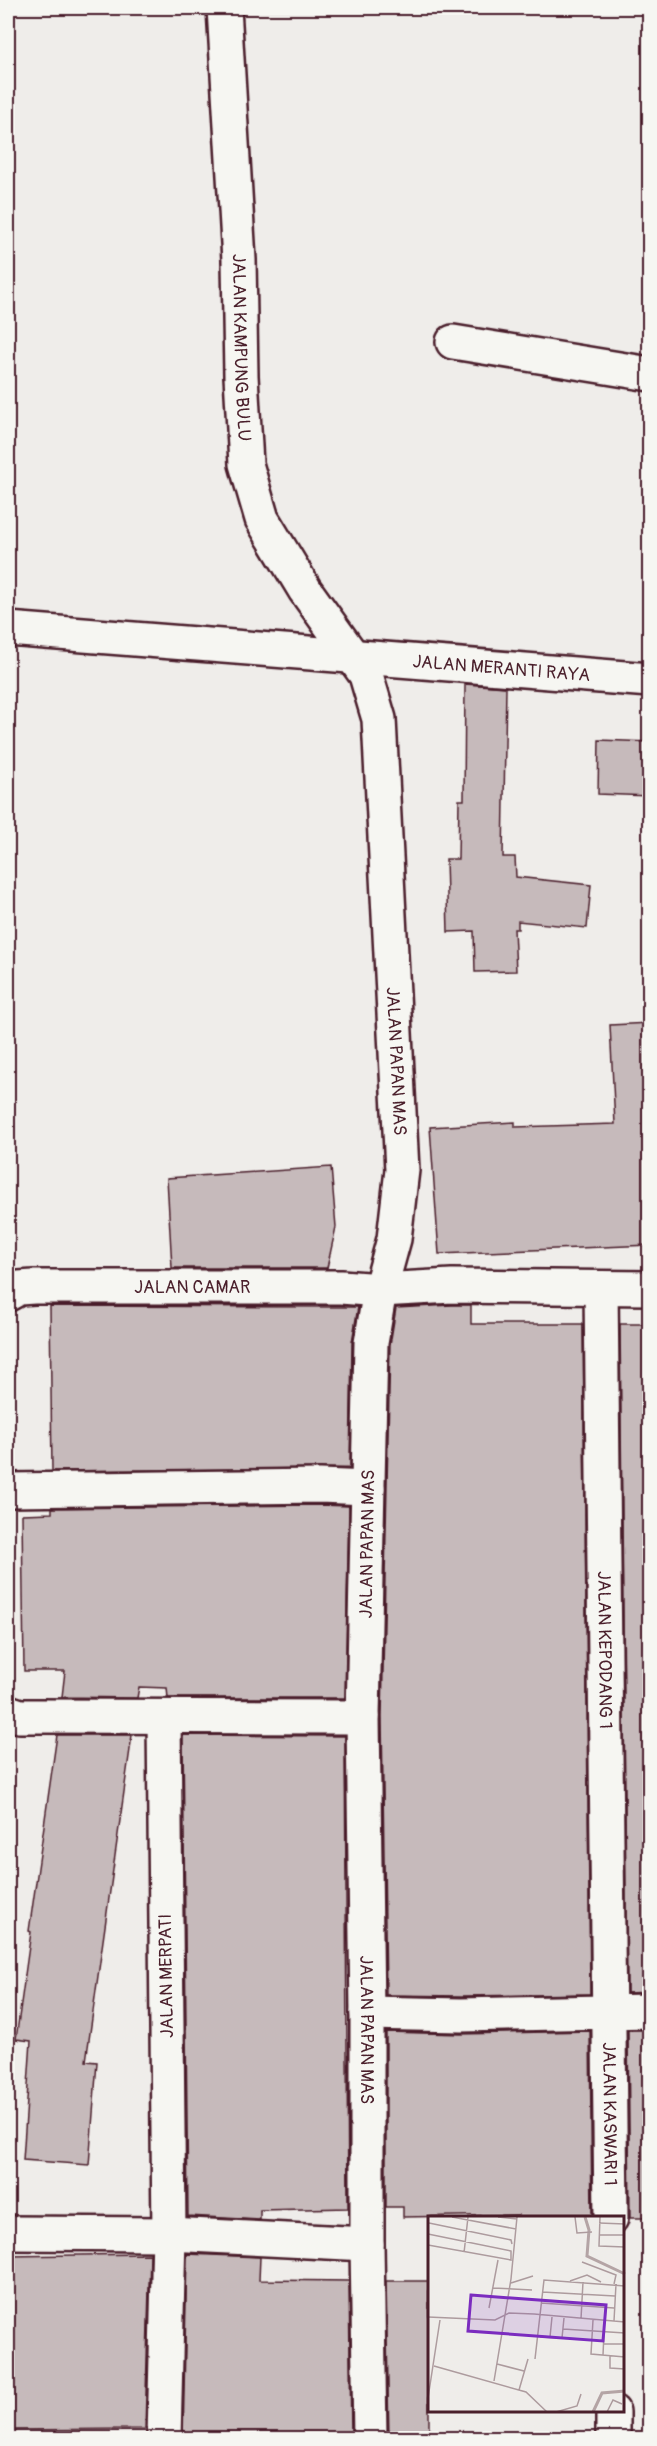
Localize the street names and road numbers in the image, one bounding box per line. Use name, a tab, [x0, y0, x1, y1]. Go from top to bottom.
street label: JALAN KAMPUNG BULU	[227, 253, 256, 442]
street label: JALAN MERANTI RAYA	[412, 650, 591, 687]
street label: JALAN PAPAN MAS	[381, 986, 411, 1136]
street label: JALAN CAMAR	[134, 1276, 250, 1299]
street label: JALAN PAPAN MAS	[355, 1469, 380, 1619]
street label: JALAN KEPODANG 1	[592, 1571, 617, 1729]
street label: JALAN MERPATI	[154, 1914, 179, 2038]
street label: JALAN PAPAN MAS	[354, 1955, 378, 2104]
street label: JALAN KASWARI 1	[597, 2042, 622, 2186]

